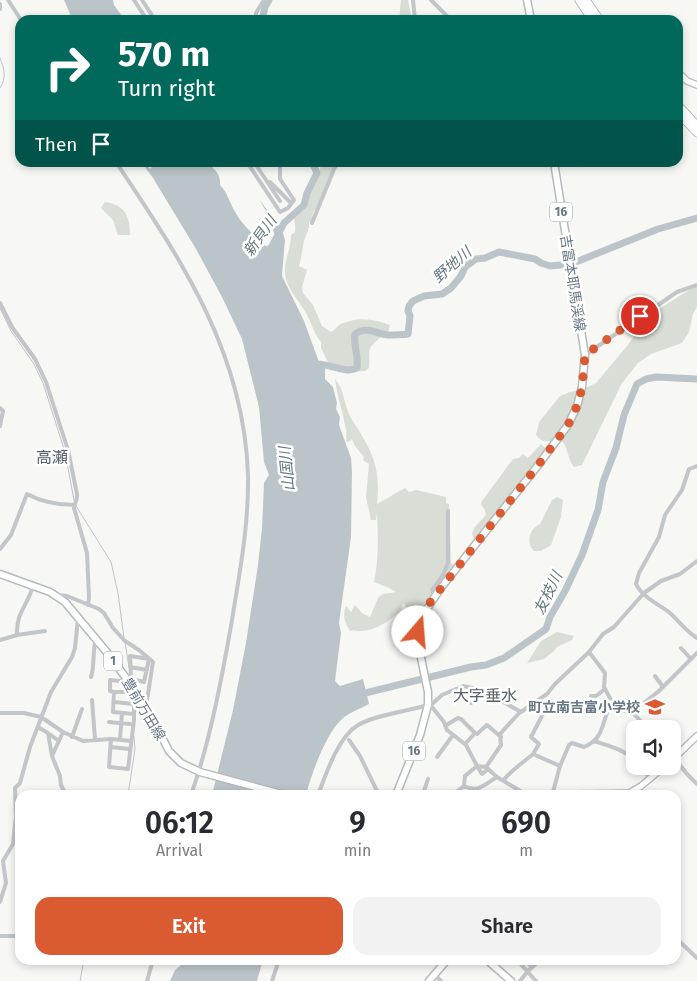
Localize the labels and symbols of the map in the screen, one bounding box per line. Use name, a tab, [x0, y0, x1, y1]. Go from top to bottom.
road number: 16	[550, 202, 572, 222]
water label: 新貝川	[240, 211, 281, 260]
street label: 吉富本耶馬渓線	[556, 233, 589, 333]
water label: 野地川	[429, 242, 476, 287]
pin	[619, 295, 661, 337]
water label: 山国川	[275, 444, 298, 492]
district label: 高瀬	[36, 448, 68, 467]
water label: 友枝川	[530, 567, 567, 617]
position arrow	[391, 605, 443, 657]
road number: 1	[104, 651, 122, 670]
street label: 豊前万田線	[118, 675, 169, 744]
district label: 大字垂水	[453, 686, 517, 705]
school or university icon: 町立南吉富小学校	[644, 696, 666, 718]
place label: 町立南吉富小学校	[528, 699, 640, 716]
road number: 16	[403, 741, 425, 760]

